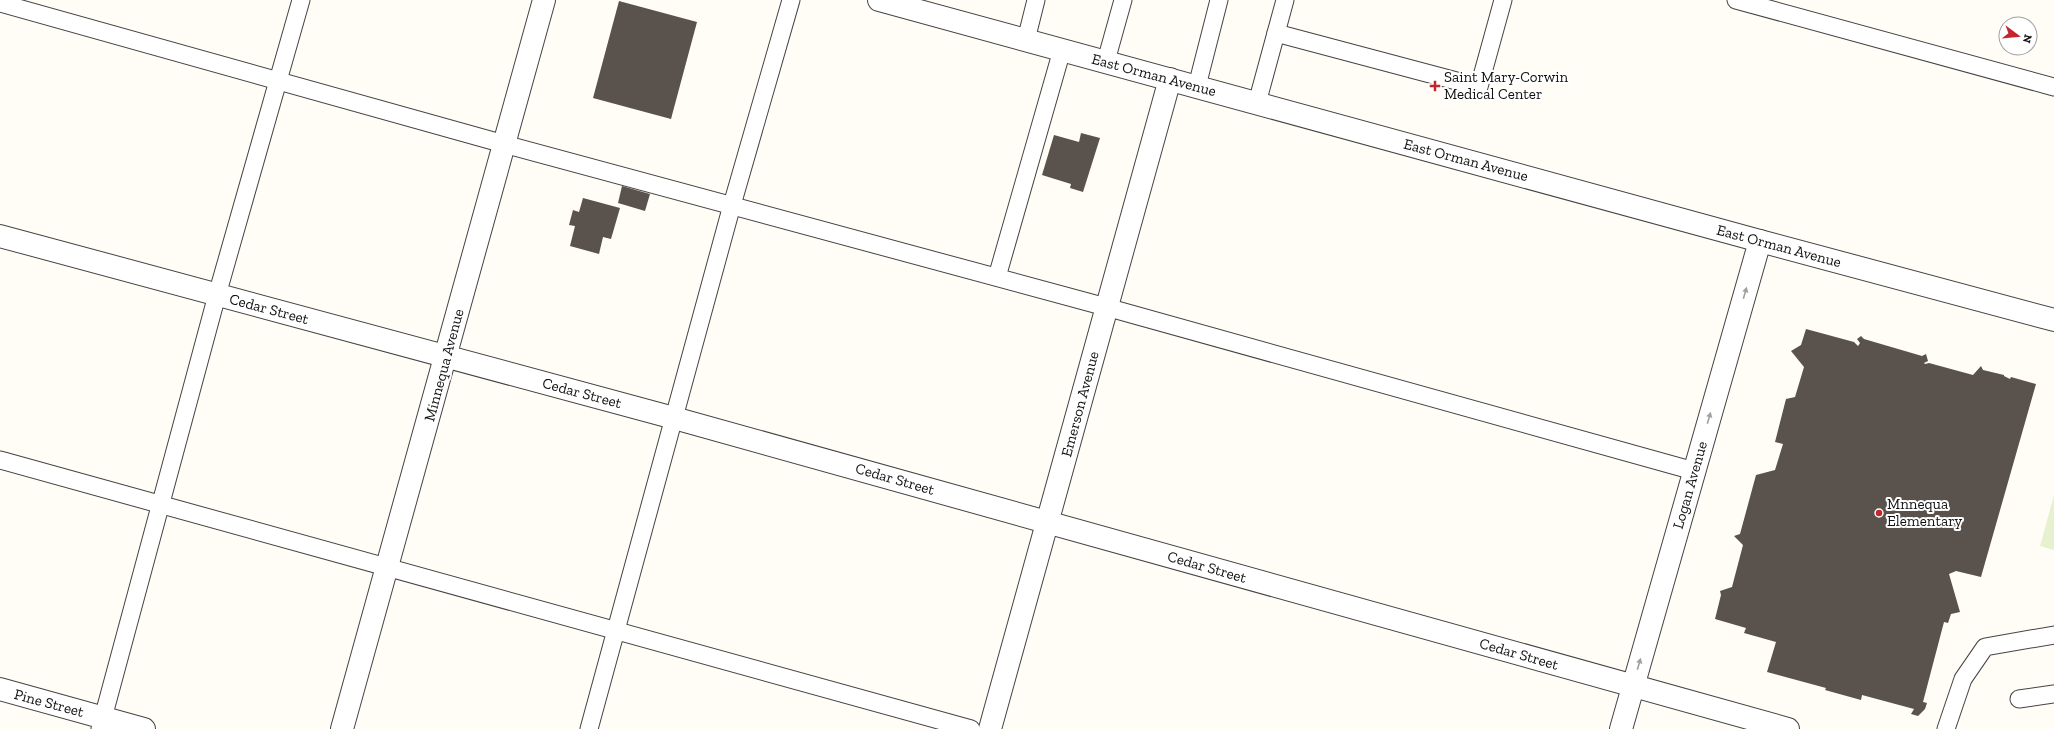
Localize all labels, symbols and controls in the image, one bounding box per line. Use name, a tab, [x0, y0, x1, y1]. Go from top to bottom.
north arrow	[1998, 16, 2038, 56]
text: N	[2020, 33, 2035, 45]
street label: East Orman Avenue	[1090, 50, 1218, 100]
place label: Saint Mary-Corwin Medical Center	[1444, 68, 1569, 103]
marker: Saint Mary-Corwin Medical Center	[1429, 80, 1441, 92]
street label: East Orman Avenue	[1402, 135, 1530, 185]
street label: East Orman Avenue	[1715, 221, 1843, 271]
one-way arrow	[1742, 287, 1748, 299]
street label: Cedar Street	[227, 290, 311, 328]
street label: Minnequa Avenue	[420, 307, 468, 423]
street label: Emerson Avenue	[1057, 349, 1103, 459]
street label: Cedar Street	[540, 374, 624, 412]
one-way arrow	[1706, 412, 1712, 424]
street label: Logan Avenue	[1669, 439, 1711, 531]
street label: Cedar Street	[853, 459, 937, 499]
place label: Mnnequa Elementary	[1887, 495, 1963, 530]
marker: Mnnequa Elementary	[1874, 508, 1884, 518]
street label: Cedar Street	[1165, 547, 1249, 587]
street label: Cedar Street	[1477, 634, 1561, 674]
one-way arrow	[1636, 658, 1642, 670]
street label: Pine Street	[12, 685, 86, 721]

